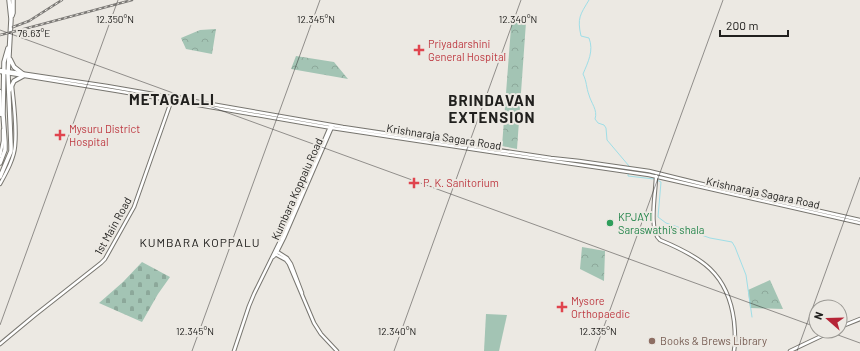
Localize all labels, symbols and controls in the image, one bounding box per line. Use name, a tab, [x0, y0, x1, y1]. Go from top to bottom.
scale bar	[720, 12, 788, 38]
text: 12.350°N	[96, 13, 134, 25]
text: 12.345°N	[297, 13, 335, 25]
text: 12.340°N	[499, 13, 537, 25]
text: 200 m	[726, 18, 758, 32]
text: 76.63°E	[18, 27, 50, 39]
place label: Priyadarshini General Hospital	[428, 37, 506, 63]
marker: Priyadarshini General Hospital	[413, 44, 425, 56]
district label: METAGALLI	[129, 90, 215, 108]
district label: BRINDAVAN EXTENSION	[448, 91, 536, 126]
street label: Krishnaraja Sagara Road	[386, 121, 502, 152]
place label: Mysuru District Hospital	[69, 122, 140, 148]
marker: Mysuru District Hospital	[54, 129, 66, 141]
street label: Kumbara Koppalu Road	[268, 136, 325, 242]
street label: Krishnaraja Sagara Road	[705, 174, 821, 211]
place label: P. K. Sanitorium	[423, 176, 499, 189]
marker: P. K. Sanitorium	[408, 177, 420, 189]
street label: 1st Main Road	[91, 195, 134, 257]
place label: KPJAYI Saraswathi's shala	[618, 210, 704, 236]
marker: KPJAYI Saraswathi's shala	[605, 218, 615, 228]
district label: KUMBARA KOPPALU	[139, 235, 261, 249]
place label: Mysore Orthopaedic	[571, 294, 630, 320]
north arrow	[808, 299, 848, 339]
marker: Mysore Orthopaedic	[556, 301, 568, 313]
text: N	[811, 310, 825, 321]
text: 12.345°N	[176, 325, 214, 337]
text: 12.340°N	[378, 325, 416, 337]
text: 12.335°N	[579, 325, 617, 337]
place label: Books & Brews Library	[660, 334, 767, 347]
marker: Books & Brews Library	[647, 336, 657, 346]

